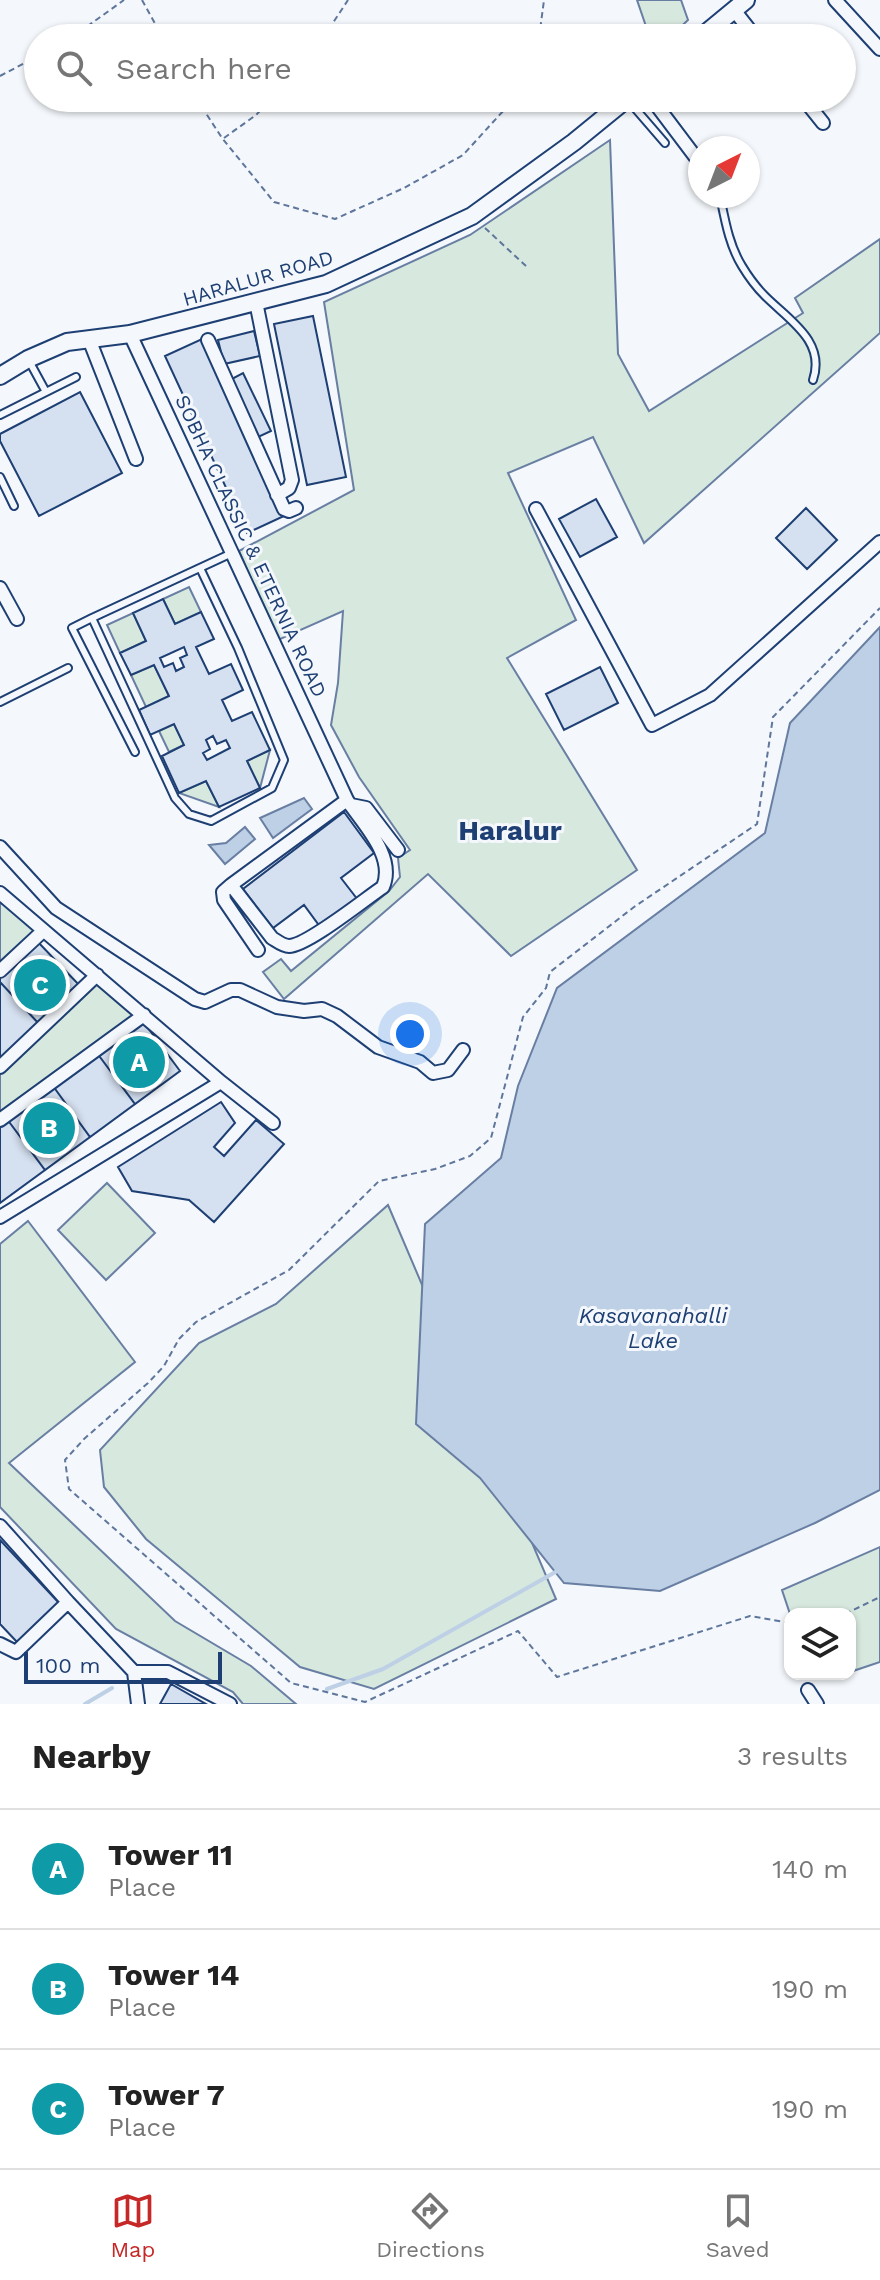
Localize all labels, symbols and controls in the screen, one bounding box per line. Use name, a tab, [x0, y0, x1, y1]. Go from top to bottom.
search box	[24, 24, 856, 112]
icon: search	[52, 46, 96, 90]
text: Search here	[116, 51, 292, 86]
north arrow	[688, 136, 760, 208]
street label: HARALUR ROAD	[180, 245, 336, 311]
street label: SOBHA CLASSIC & ETERNIA ROAD	[170, 391, 332, 701]
district label: Haralur	[458, 814, 562, 847]
pin: C	[14, 955, 66, 1015]
your location	[390, 1014, 430, 1054]
pin: A	[113, 1032, 165, 1092]
pin: B	[23, 1098, 75, 1158]
water label: Kasavanahalli Lake	[579, 1303, 729, 1353]
map controls	[784, 1608, 856, 1680]
button: layers	[784, 1608, 856, 1680]
scale bar	[24, 1648, 222, 1684]
text: 100 m	[36, 1653, 100, 1678]
text: Nearby	[32, 1736, 151, 1776]
text: 3 results	[737, 1741, 848, 1771]
text: Tower 11	[108, 1837, 233, 1872]
text: A	[49, 1854, 67, 1884]
text: 140 m	[772, 1854, 848, 1884]
text: Place	[108, 1872, 176, 1902]
text: Tower 14	[108, 1957, 239, 1992]
text: B	[49, 1974, 67, 2004]
text: 190 m	[772, 1974, 848, 2004]
text: Place	[108, 1992, 176, 2022]
text: Tower 7	[108, 2077, 225, 2112]
text: C	[49, 2094, 67, 2124]
text: 190 m	[772, 2094, 848, 2124]
text: Place	[108, 2112, 176, 2142]
tab: Map	[110, 2189, 155, 2262]
tab: Directions	[376, 2189, 485, 2262]
tab: Saved	[706, 2189, 770, 2262]

